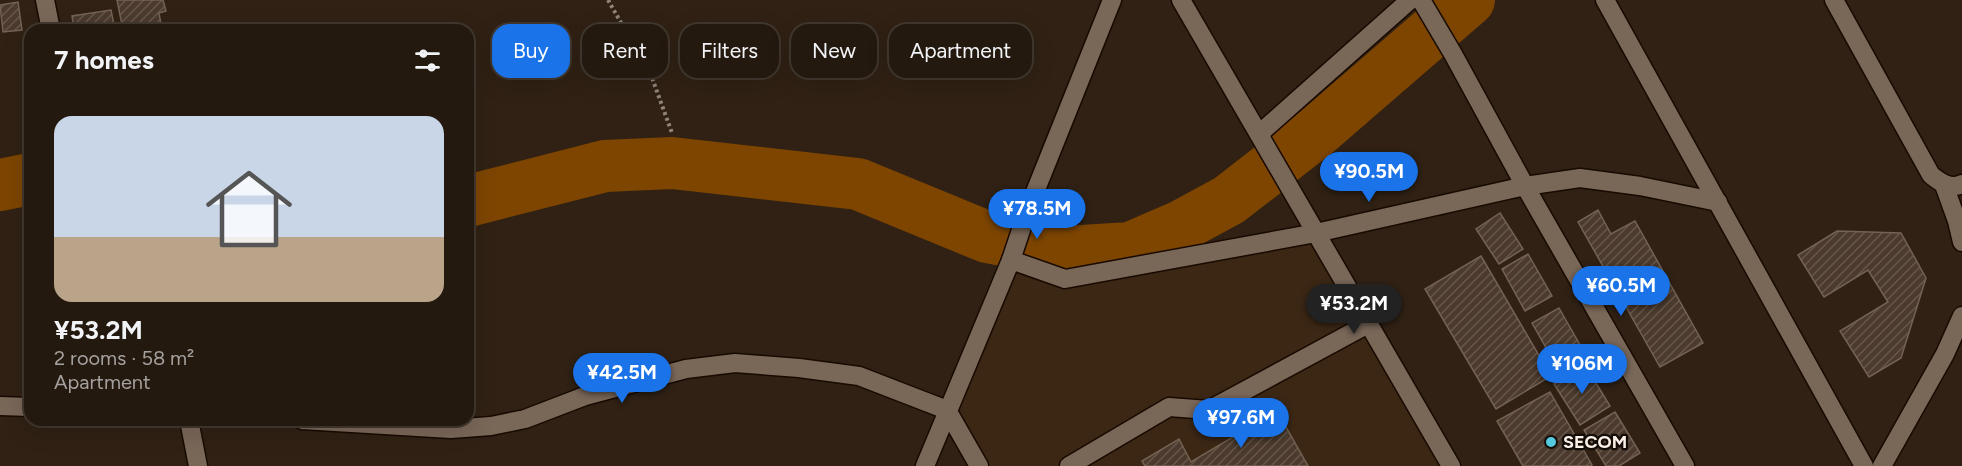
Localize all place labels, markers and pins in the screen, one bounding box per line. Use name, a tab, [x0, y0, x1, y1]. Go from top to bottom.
pin: ¥90.5M	[1320, 152, 1418, 203]
pin: ¥78.5M	[988, 189, 1086, 240]
pin: ¥60.5M	[1572, 266, 1670, 317]
pin: ¥53.2M	[1305, 284, 1403, 335]
pin: ¥106M	[1540, 344, 1624, 395]
pin: ¥42.5M	[573, 353, 671, 404]
pin: ¥97.6M	[1192, 398, 1290, 449]
place label: SECOM	[1563, 431, 1627, 453]
marker: SECOM	[1544, 435, 1558, 449]

